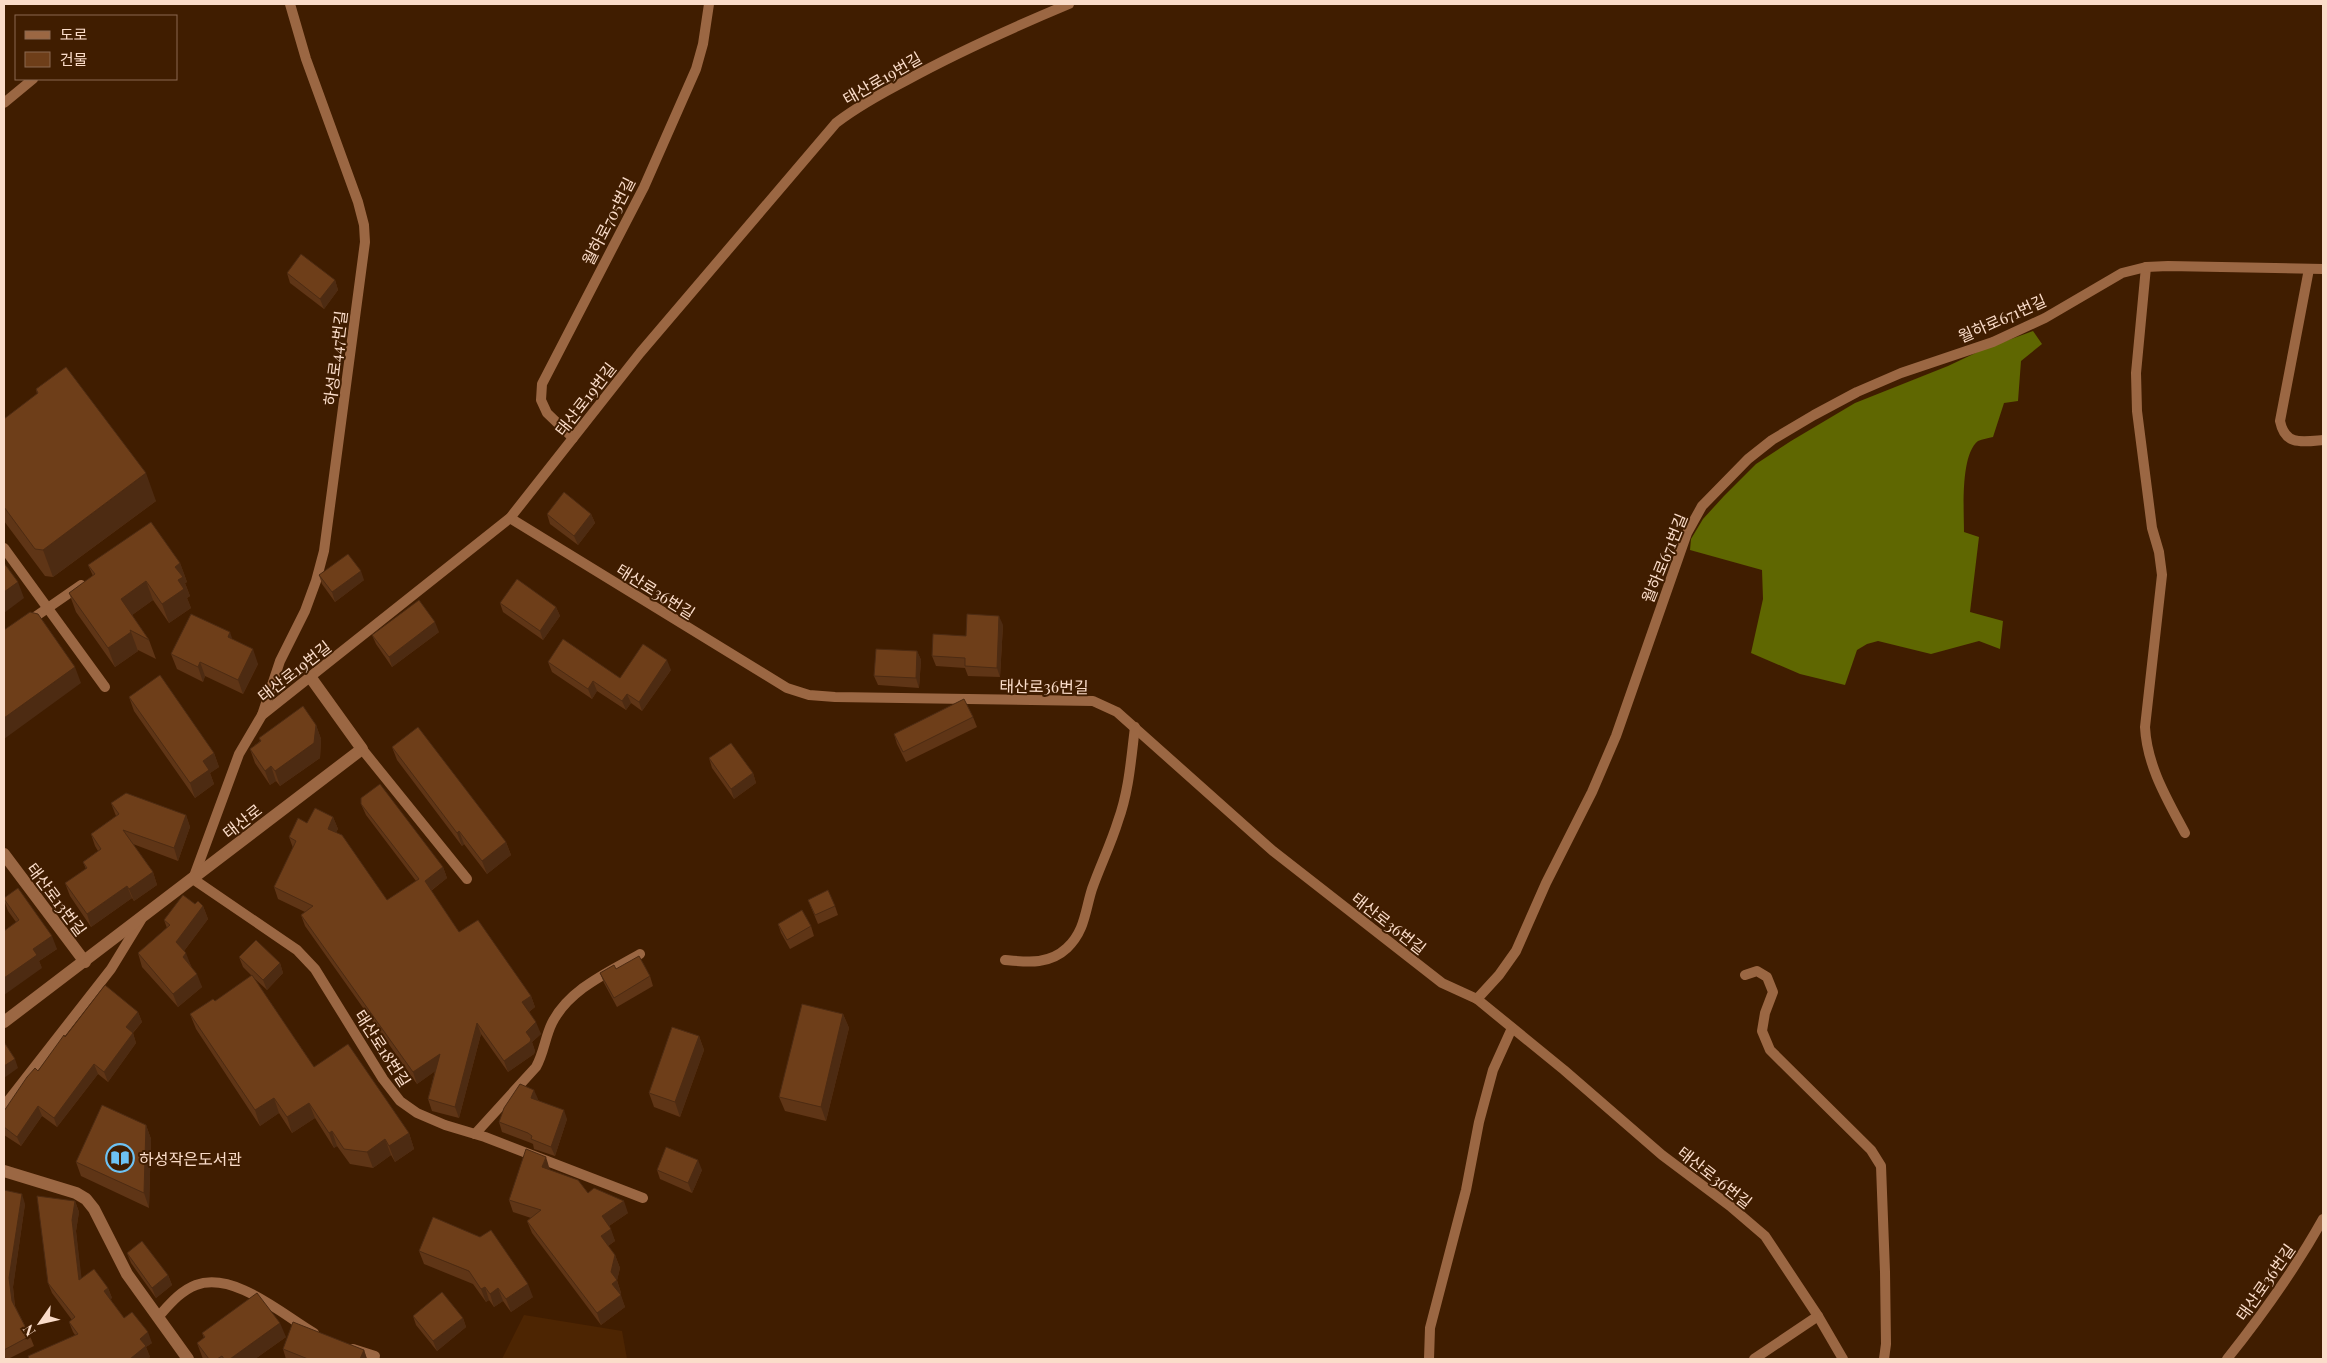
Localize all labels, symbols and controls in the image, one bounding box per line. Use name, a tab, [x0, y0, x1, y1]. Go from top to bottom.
legend	[15, 15, 178, 80]
text: 도로	[60, 24, 88, 44]
street label: 태산로19번길	[839, 47, 925, 109]
text: 건물	[60, 49, 88, 69]
street label: 월하로705번길	[577, 173, 639, 269]
street label: 월하로671번길	[1955, 289, 2049, 347]
street label: 하성로447번길	[319, 309, 351, 407]
street label: 태산로19번길	[550, 358, 620, 440]
street label: 월하로671번길	[1637, 510, 1691, 606]
street label: 태산로36번길	[613, 558, 699, 624]
street label: 태산로19번길	[253, 636, 335, 706]
street label: 태산로36번길	[999, 675, 1089, 697]
street label: 태산로	[218, 799, 266, 843]
street label: 태산로13번길	[23, 858, 91, 940]
street label: 태산로36번길	[1347, 887, 1431, 959]
street label: 태산로18번길	[350, 1005, 416, 1091]
street label: 태산로36번길	[1673, 1141, 1757, 1213]
library icon: 하성작은도서관	[105, 1143, 135, 1173]
place label: 하성작은도서관	[139, 1148, 242, 1169]
street label: 태산로36번길	[2231, 1239, 2299, 1325]
north arrow	[15, 1298, 65, 1348]
text: N	[18, 1321, 40, 1340]

